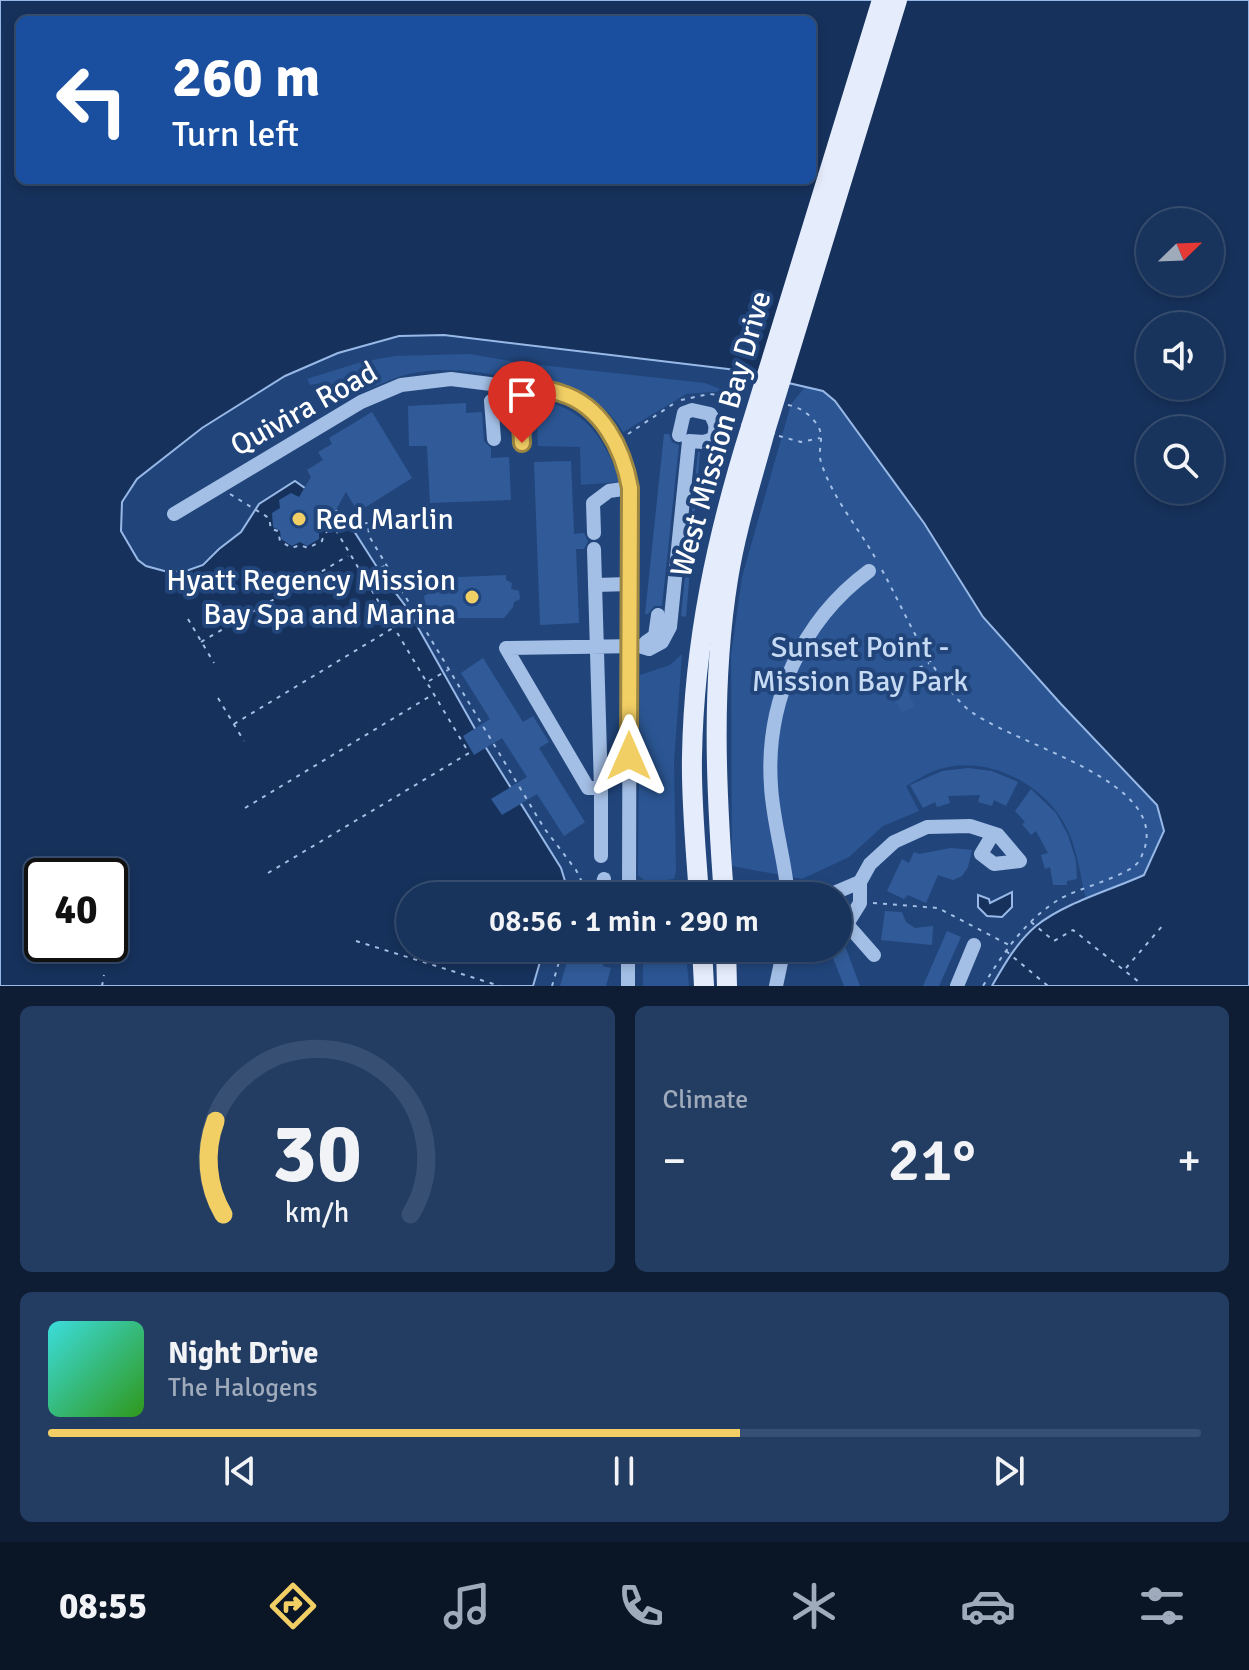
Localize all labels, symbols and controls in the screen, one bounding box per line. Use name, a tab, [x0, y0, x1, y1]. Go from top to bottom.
text: 260 m	[172, 43, 320, 112]
icon: left	[40, 48, 144, 152]
text: Turn left	[172, 112, 299, 157]
north arrow	[1136, 208, 1224, 296]
map controls	[1136, 208, 1224, 504]
street label: West Mission Bay Drive	[662, 287, 780, 581]
button: sound	[1136, 312, 1224, 400]
street label: Quivira Road	[224, 354, 384, 464]
pin	[488, 361, 556, 443]
icon: arrive	[500, 373, 544, 417]
button: search	[1136, 416, 1224, 504]
place label: Red Marlin	[315, 501, 454, 538]
marker: Red Marlin	[290, 510, 308, 528]
place label: Hyatt Regency Mission Bay Spa and Marina	[166, 562, 456, 633]
marker: Hyatt Regency Mission Bay Spa and Marina	[463, 588, 481, 606]
park label: Sunset Point - Mission Bay Park	[752, 629, 968, 700]
position arrow	[587, 714, 671, 798]
speed limit sign: 40	[24, 858, 128, 962]
text: 08:56 · 1 min · 290 m	[489, 903, 759, 940]
text: Climate	[663, 1084, 748, 1116]
text: 30	[272, 1103, 362, 1205]
text: 21°	[888, 1124, 976, 1198]
text: −	[663, 1134, 686, 1188]
text: +	[1177, 1134, 1201, 1188]
text: km/h	[285, 1195, 350, 1230]
text: Night Drive	[168, 1335, 318, 1372]
text: The Halogens	[168, 1372, 318, 1404]
icon: previous	[218, 1449, 262, 1493]
icon: pause	[602, 1449, 646, 1493]
icon: next	[987, 1449, 1031, 1493]
icon: directions	[265, 1578, 321, 1634]
icon: music	[439, 1578, 495, 1634]
icon: phone	[613, 1578, 669, 1634]
icon: climate	[786, 1578, 842, 1634]
icon: car	[960, 1578, 1016, 1634]
icon: filters	[1134, 1578, 1190, 1634]
text: 08:55	[59, 1584, 147, 1629]

